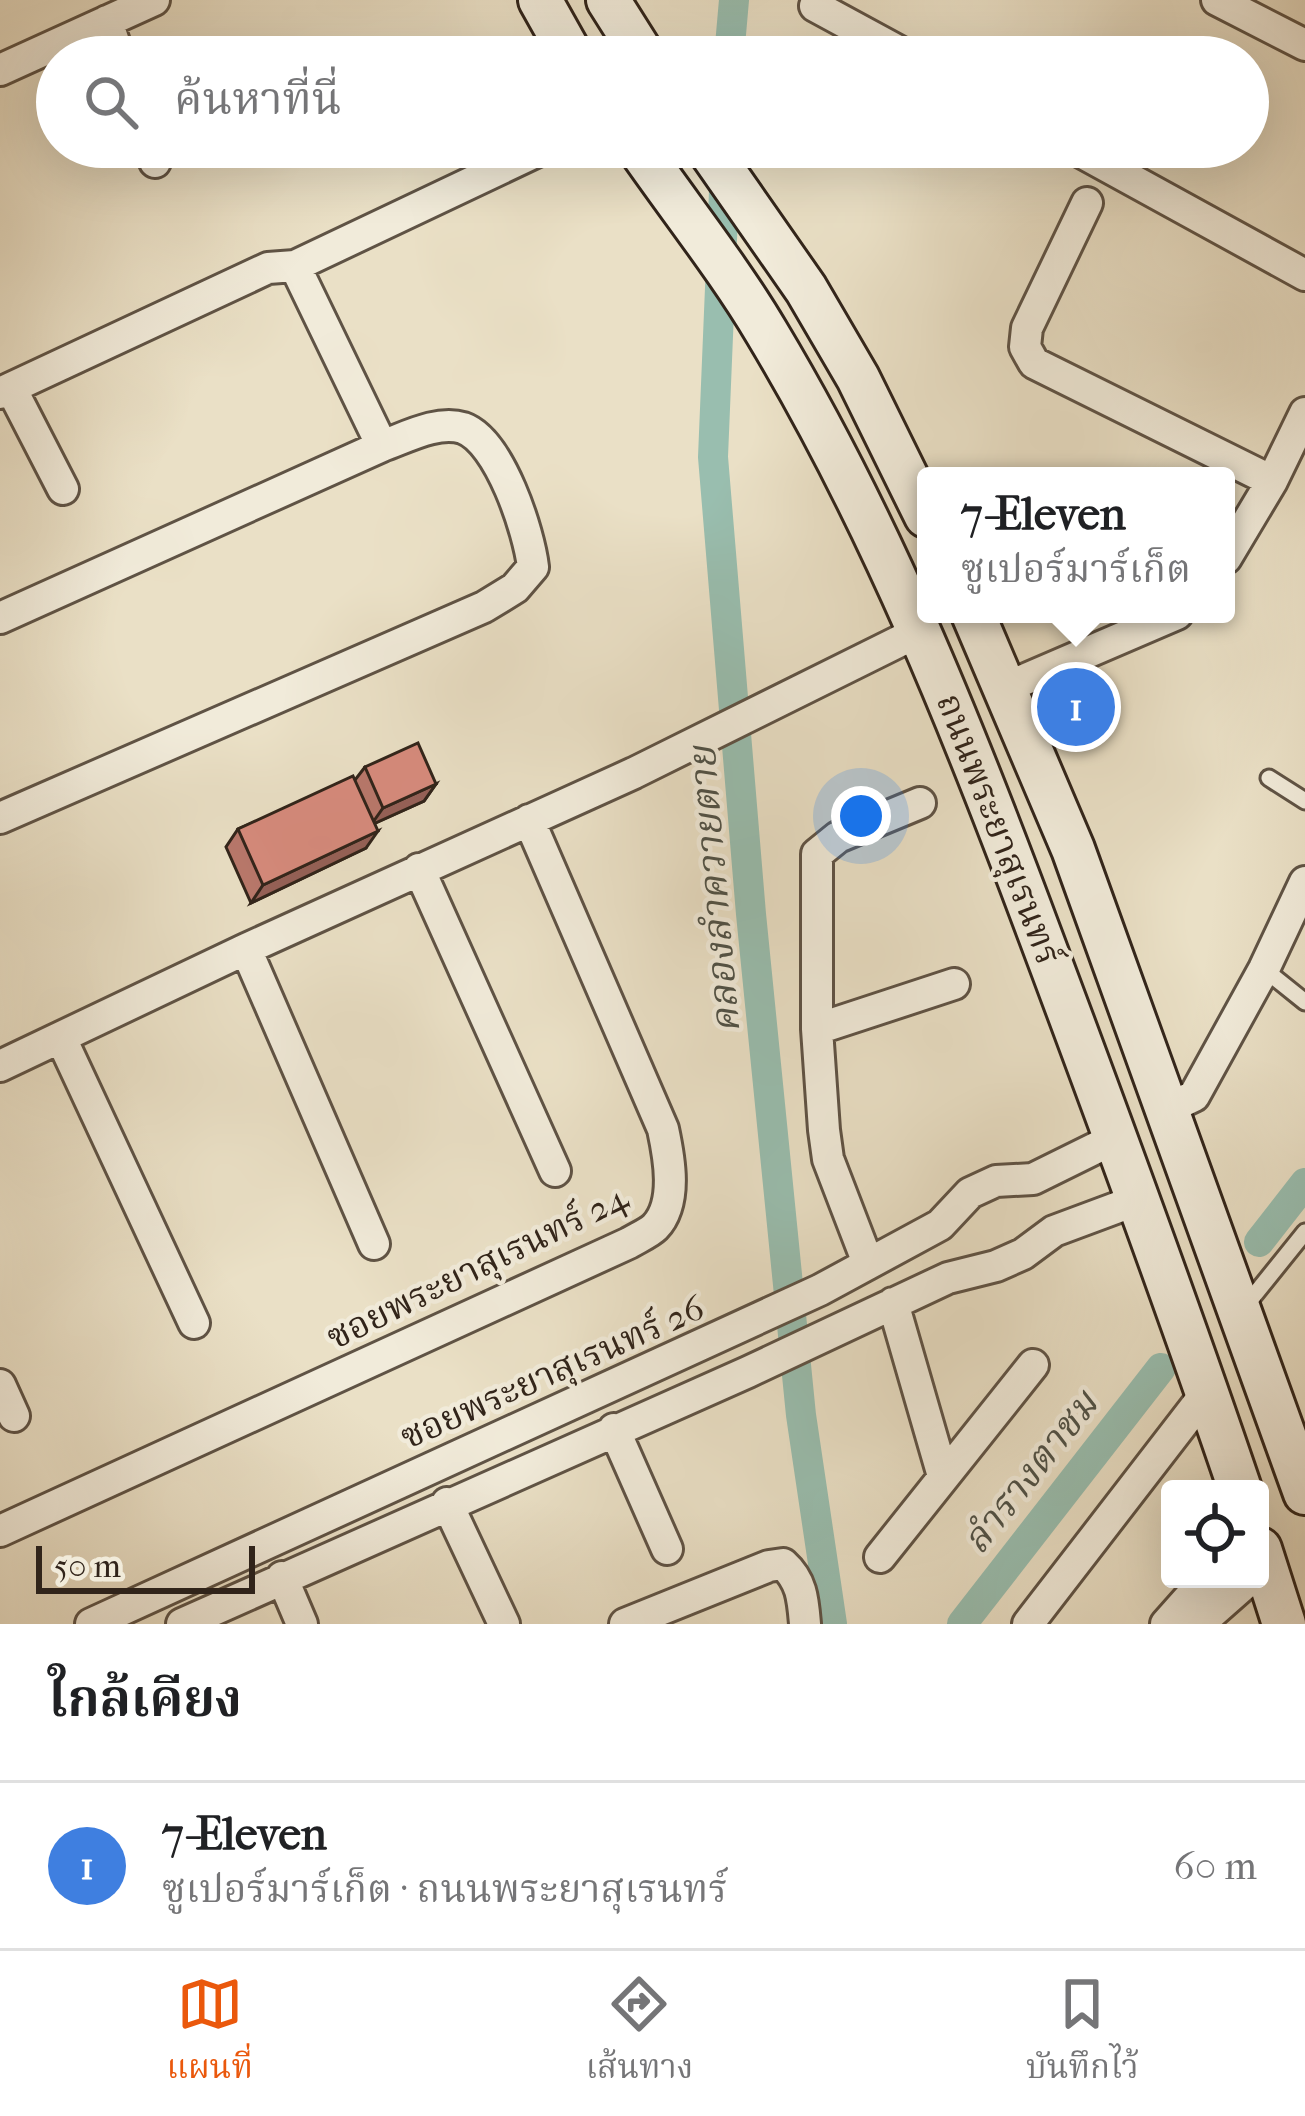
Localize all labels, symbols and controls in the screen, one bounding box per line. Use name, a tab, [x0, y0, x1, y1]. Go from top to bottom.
search box	[36, 36, 1269, 168]
icon: search	[78, 69, 144, 135]
text: ค้นหาที่นี่	[174, 73, 342, 126]
popup	[917, 467, 1235, 623]
text: 7-Eleven	[961, 488, 1126, 541]
text: ซูเปอร์มาร์เก็ต	[961, 546, 1191, 592]
pin: 1	[1037, 662, 1115, 752]
street label: ถนนพระยาสุเรนทร์	[926, 687, 1070, 972]
water label: คลองลำควายตาย	[678, 742, 749, 1035]
your location	[831, 786, 891, 846]
street label: ซอยพระยาสุเรนทร์ 24	[320, 1176, 636, 1360]
street label: ซอยพระยาสุเรนทร์ 26	[394, 1286, 711, 1460]
water label: ลำรางตาชม	[952, 1381, 1108, 1562]
map controls	[1161, 1480, 1269, 1588]
button: locate	[1161, 1480, 1269, 1588]
scale bar	[36, 1540, 255, 1593]
text: 50 m	[54, 1547, 121, 1586]
text: ใกล้เคียง	[48, 1669, 242, 1729]
text: 7-Eleven	[162, 1808, 327, 1861]
text: 1	[80, 1843, 94, 1889]
text: 60 m	[1174, 1843, 1257, 1889]
text: ซูเปอร์มาร์เก็ต · ถนนพระยาสุเรนทร์	[162, 1866, 728, 1912]
tab: แผนที่	[166, 1971, 253, 2096]
tab: เส้นทาง	[586, 1971, 693, 2096]
tab: บันทึกไว้	[1026, 1971, 1139, 2096]

